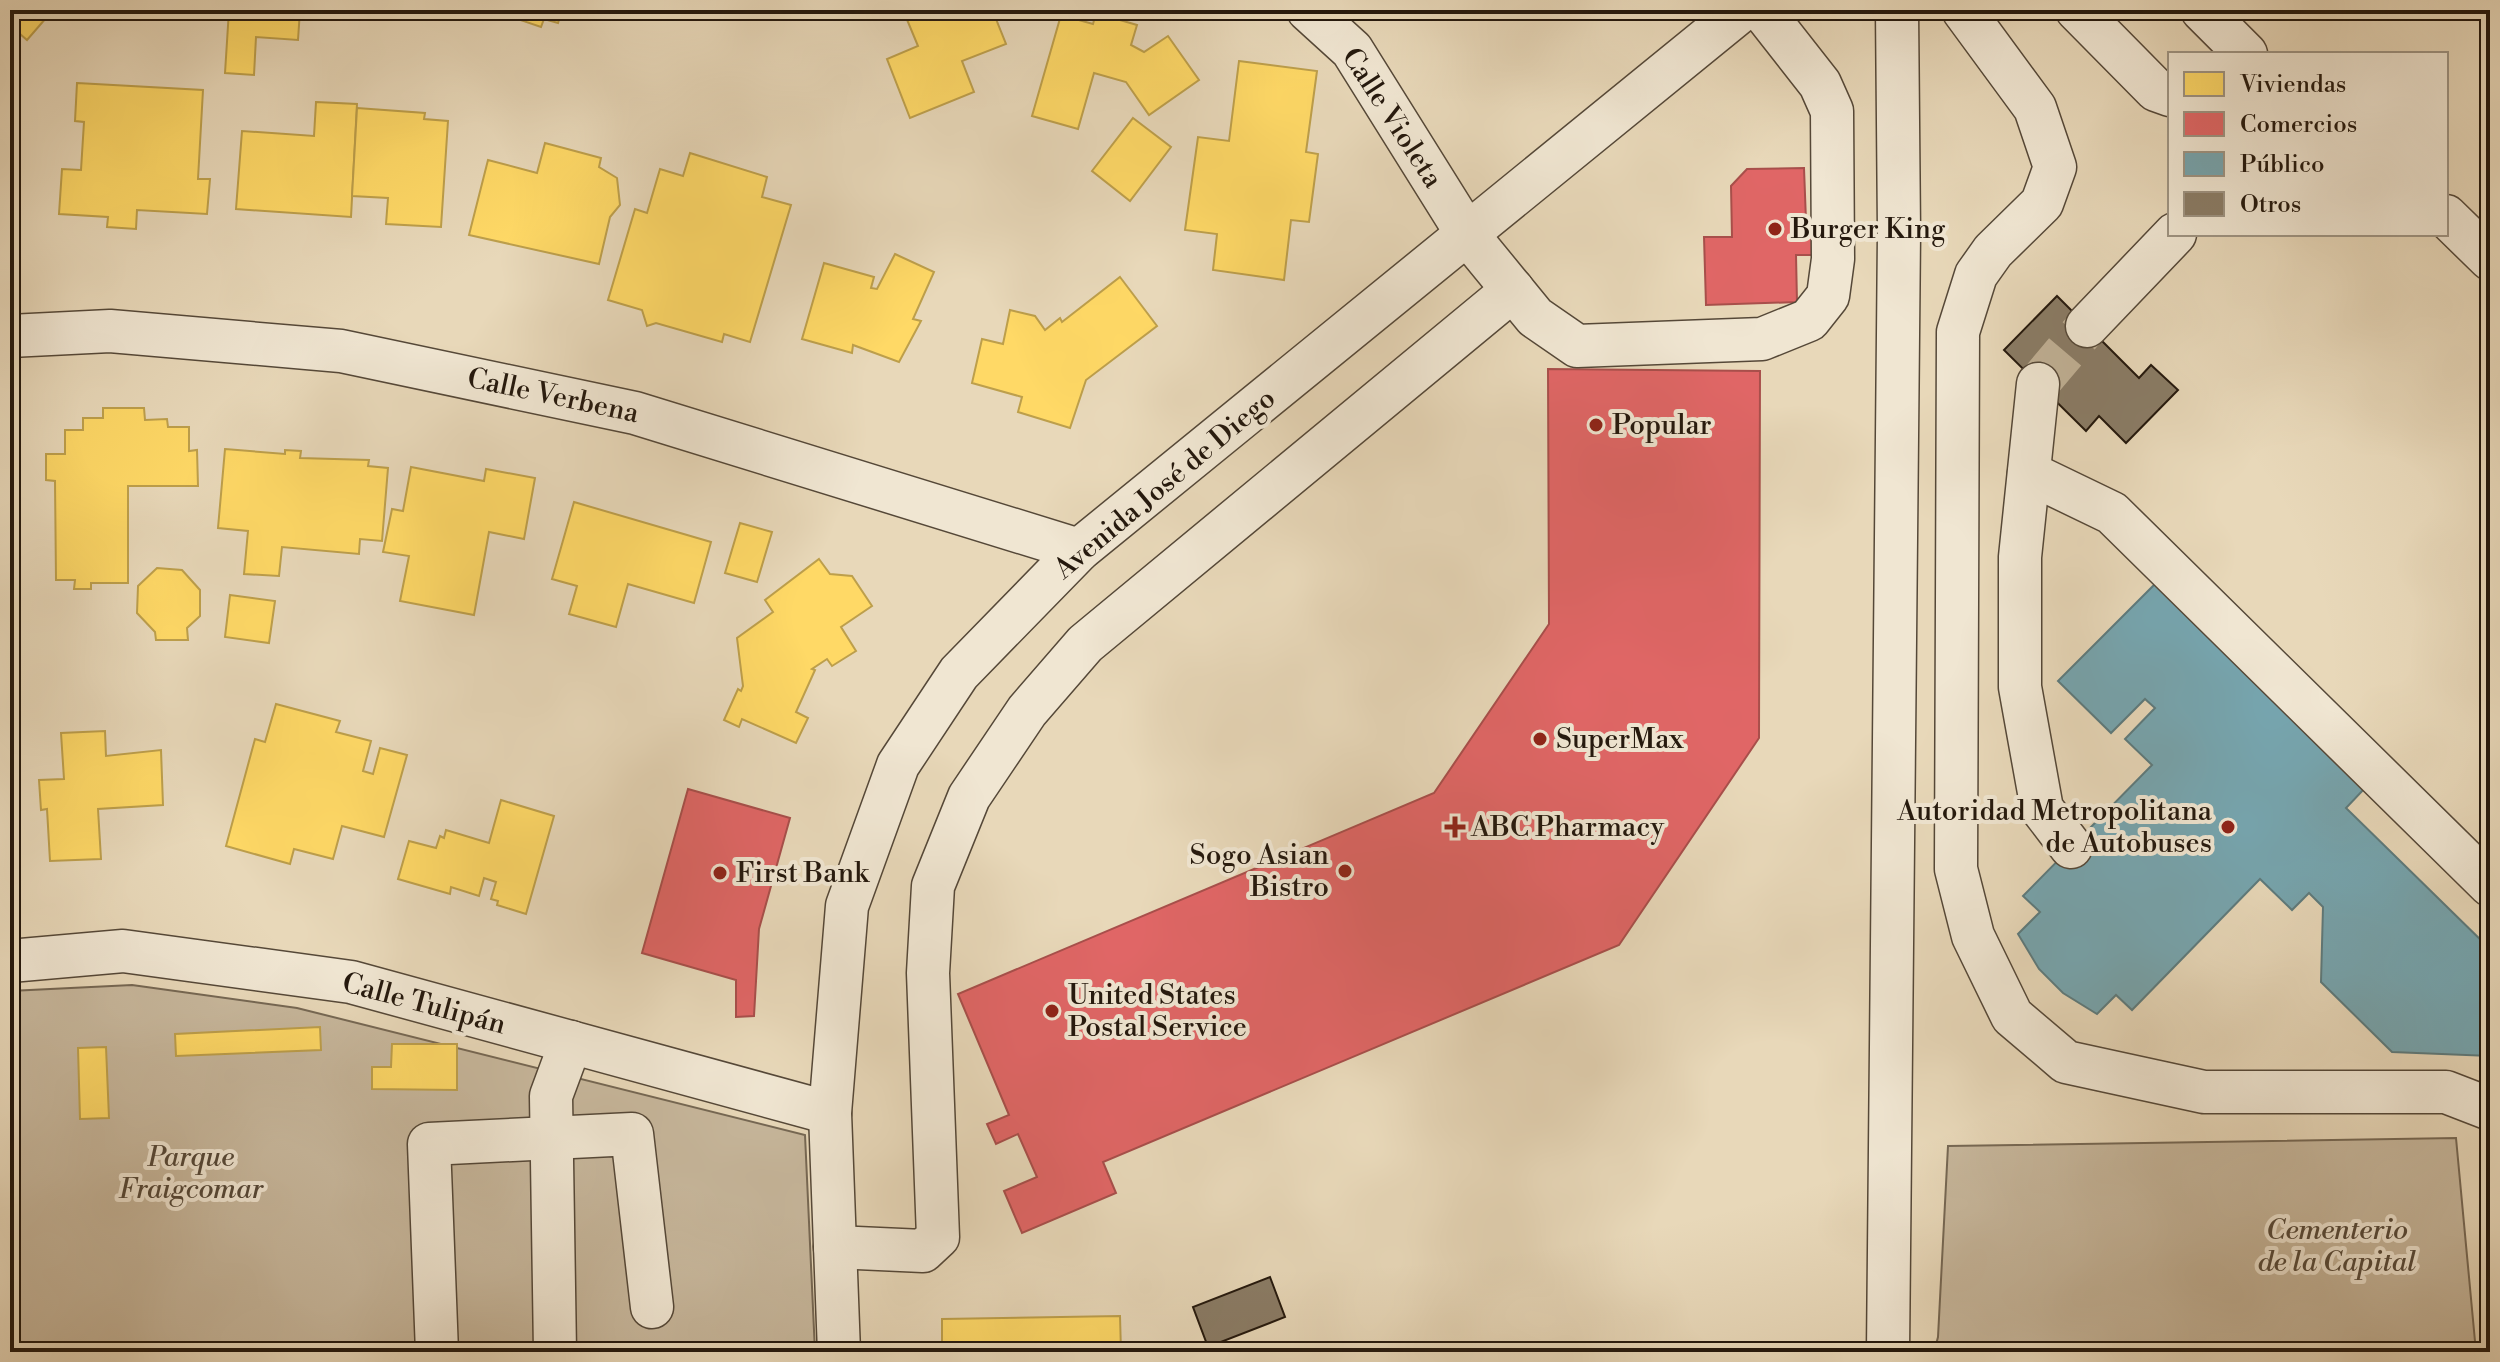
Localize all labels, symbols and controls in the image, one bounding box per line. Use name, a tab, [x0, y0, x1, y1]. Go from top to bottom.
street label: Calle Violeta	[1334, 41, 1451, 195]
legend	[2168, 52, 2448, 236]
text: Viviendas	[2239, 70, 2346, 100]
text: Comercios	[2240, 110, 2357, 140]
text: Público	[2240, 150, 2325, 180]
text: Otros	[2240, 190, 2301, 220]
place label: Burger King	[1790, 212, 1946, 247]
marker: Burger King	[1766, 220, 1784, 238]
street label: Calle Verbena	[464, 361, 643, 431]
street label: Avenida José de Diego	[1046, 381, 1283, 588]
place label: Popular	[1612, 408, 1712, 443]
marker: Popular	[1587, 416, 1605, 434]
place label: SuperMax	[1556, 722, 1684, 757]
marker: SuperMax	[1531, 730, 1549, 748]
place label: Autoridad Metropolitana de Autobuses	[1896, 794, 2213, 861]
place label: ABC Pharmacy	[1470, 810, 1664, 845]
marker: ABC Pharmacy	[1446, 818, 1464, 836]
marker: Autoridad Metropolitana de Autobuses	[2219, 818, 2237, 836]
place label: Sogo Asian Bistro	[1190, 838, 1329, 905]
place label: First Bank	[736, 856, 870, 891]
marker: Sogo Asian Bistro	[1336, 862, 1354, 880]
marker: First Bank	[711, 864, 729, 882]
street label: Calle Tulipán	[338, 965, 510, 1043]
place label: United States Postal Service	[1068, 978, 1247, 1045]
marker: United States Postal Service	[1043, 1002, 1061, 1020]
park label: Parque Fraigcomar	[119, 1140, 265, 1207]
park label: Cementerio de la Capital	[2258, 1213, 2416, 1280]

